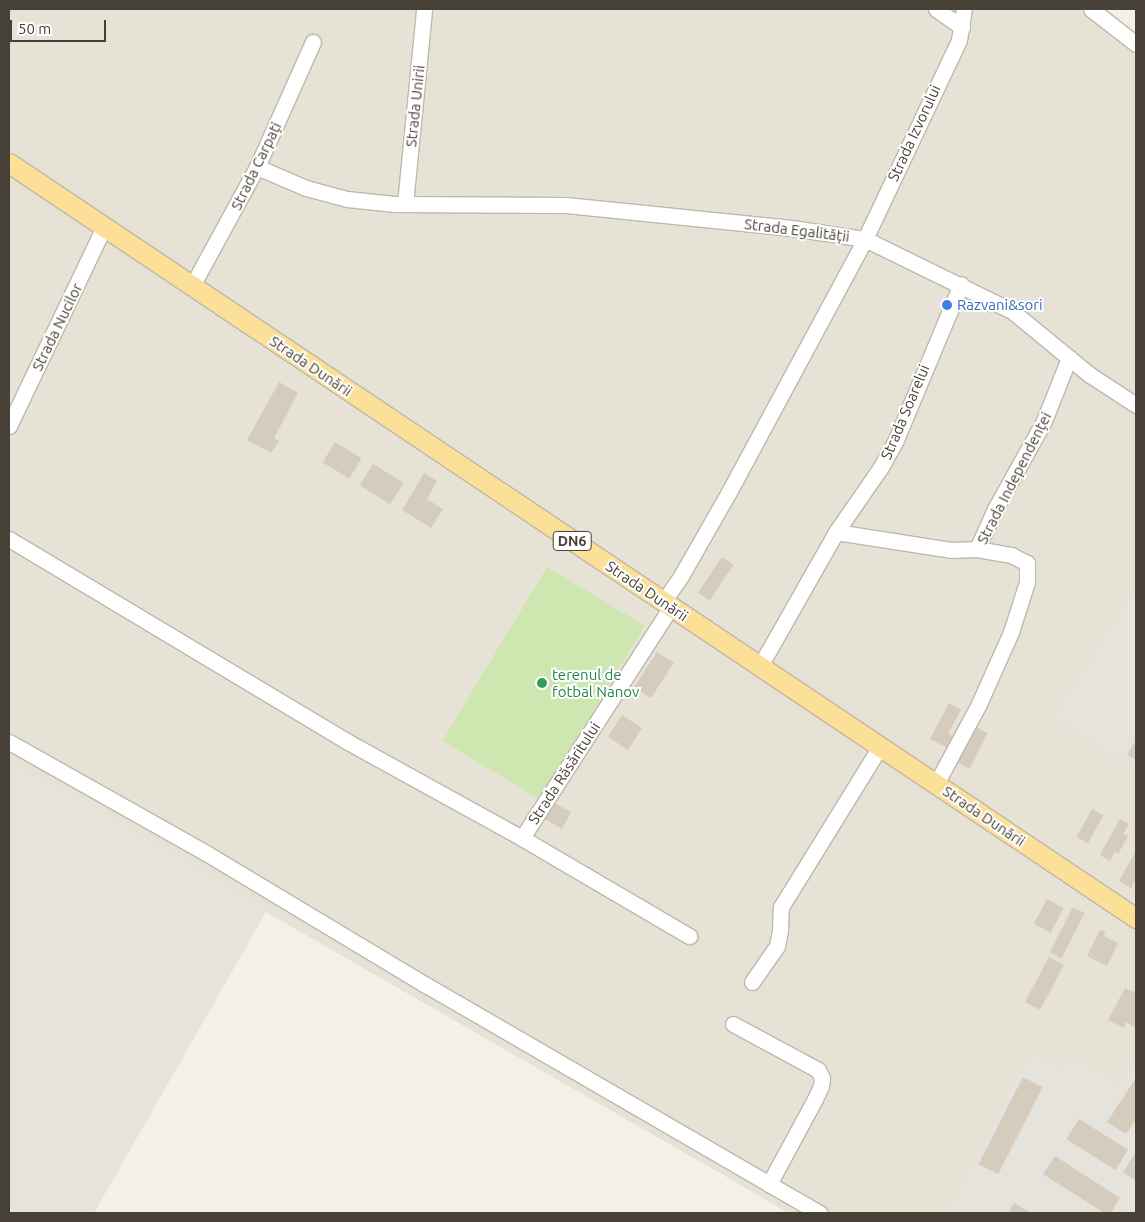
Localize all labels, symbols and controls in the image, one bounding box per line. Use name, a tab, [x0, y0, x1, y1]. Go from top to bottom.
scale bar	[12, 10, 109, 42]
text: 50 m	[18, 20, 51, 37]
street label: Strada Unirii	[402, 64, 428, 148]
street label: Strada Izvorului	[884, 82, 944, 184]
street label: Strada Carpați	[227, 119, 285, 213]
street label: Strada Egalității	[743, 215, 851, 245]
street label: Strada Nucilor	[28, 280, 86, 374]
place label: Razvani&sori	[957, 296, 1043, 314]
marker: Razvani&sori	[941, 299, 953, 311]
street label: Strada Dunării	[266, 332, 356, 400]
street label: Strada Soarelui	[877, 362, 933, 462]
street label: Strada Independenței	[973, 409, 1055, 547]
road number: DN6	[552, 530, 592, 552]
street label: Strada Dunării	[602, 557, 692, 625]
place label: terenul de fotbal Nanov	[552, 665, 639, 700]
marker: terenul de fotbal Nanov	[536, 677, 548, 689]
street label: Strada Răsăritului	[524, 719, 604, 827]
street label: Strada Dunării	[939, 782, 1029, 850]

